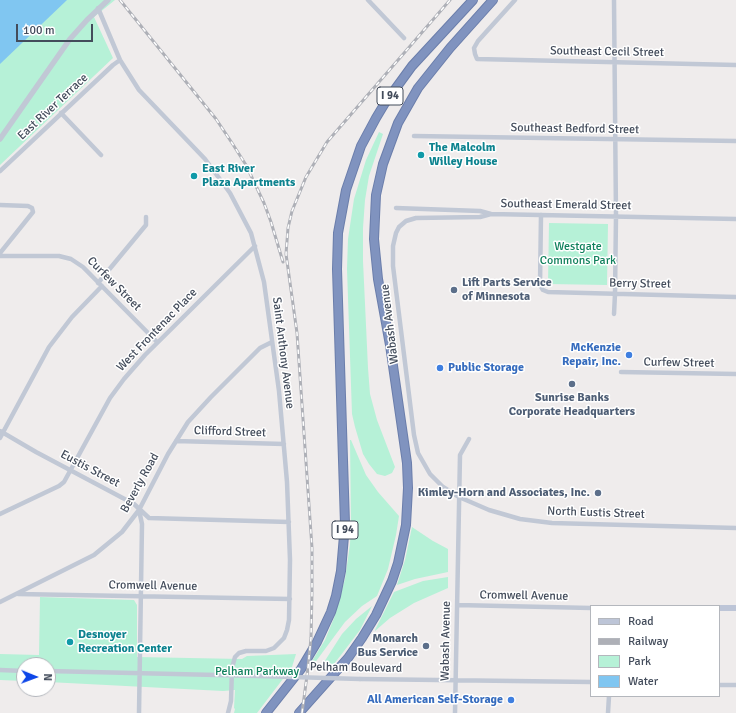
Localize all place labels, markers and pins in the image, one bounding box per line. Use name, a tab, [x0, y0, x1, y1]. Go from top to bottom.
place label: The Malcolm Willey House	[429, 141, 498, 169]
marker: The Malcolm Willey House	[416, 150, 426, 160]
place label: East River Plaza Apartments	[202, 162, 295, 190]
marker: East River Plaza Apartments	[189, 171, 199, 181]
place label: Lift Parts Service of Minnesota	[462, 276, 552, 304]
marker: Lift Parts Service of Minnesota	[449, 285, 459, 295]
place label: McKenzie Repair, Inc.	[562, 341, 621, 369]
marker: McKenzie Repair, Inc.	[624, 350, 634, 360]
place label: Public Storage	[448, 361, 524, 375]
marker: Public Storage	[435, 363, 445, 373]
marker: Sunrise Banks Corporate Headquarters	[567, 379, 577, 389]
place label: Sunrise Banks Corporate Headquarters	[509, 391, 635, 419]
place label: Kimley-Horn and Associates, Inc.	[418, 486, 590, 500]
marker: Kimley-Horn and Associates, Inc.	[593, 488, 603, 498]
place label: Desnoyer Recreation Center	[78, 628, 172, 656]
place label: Monarch Bus Service	[358, 632, 418, 660]
marker: Desnoyer Recreation Center	[65, 637, 75, 647]
marker: Monarch Bus Service	[421, 641, 431, 651]
place label: All American Self-Storage	[367, 693, 503, 707]
marker: All American Self-Storage	[506, 695, 516, 705]

